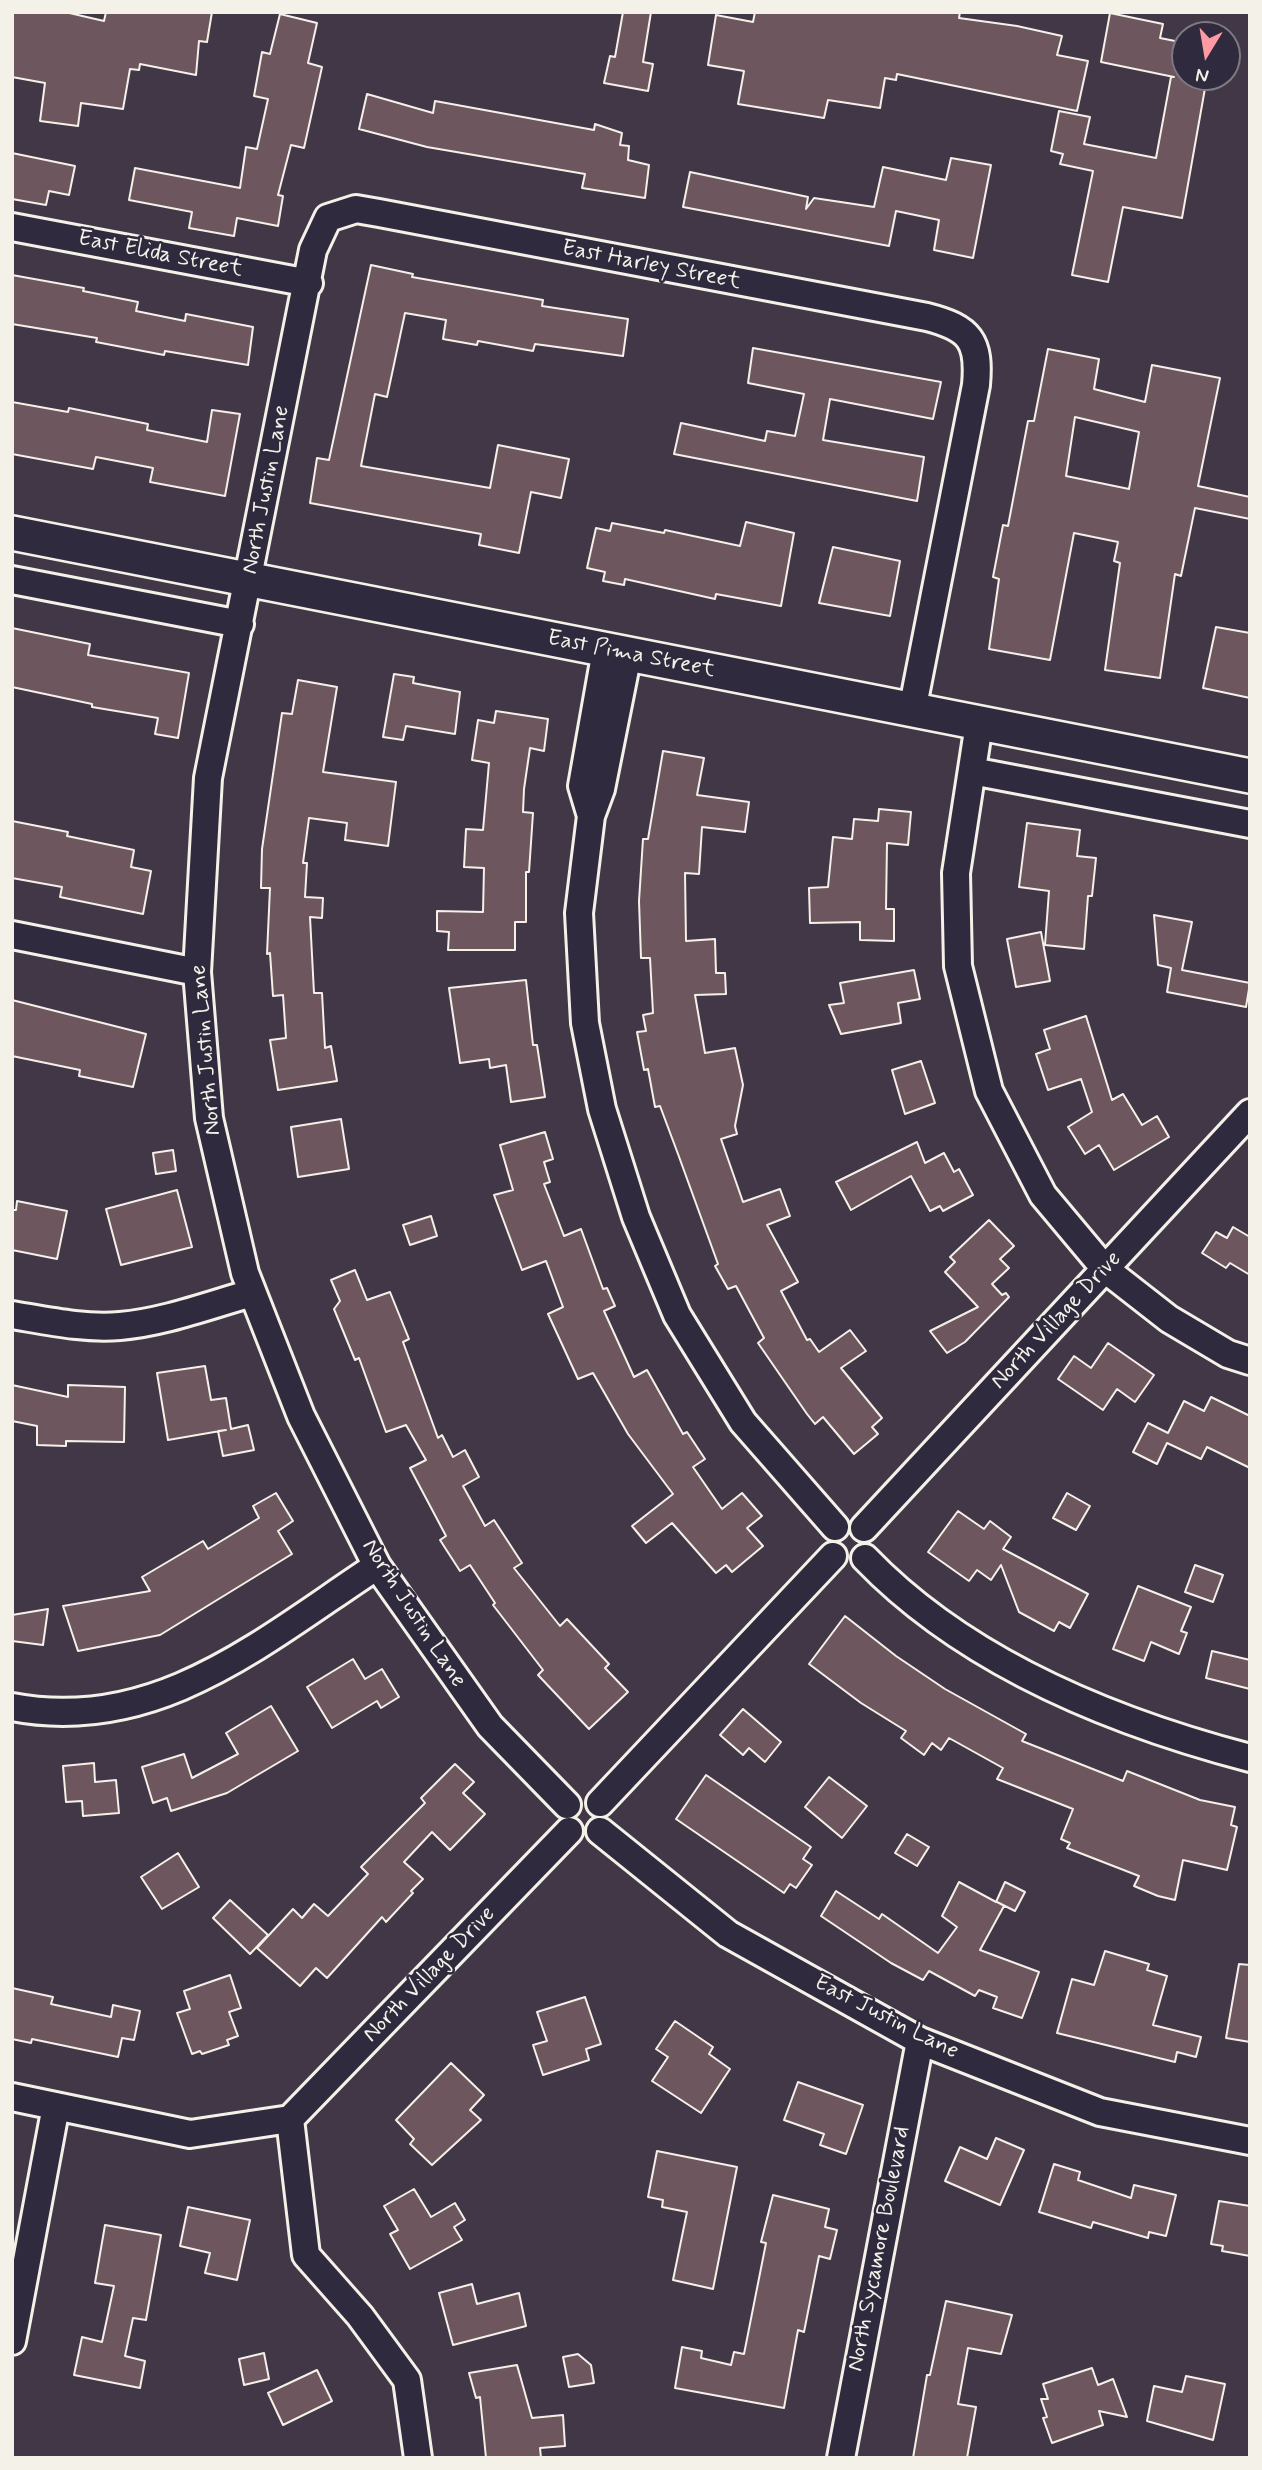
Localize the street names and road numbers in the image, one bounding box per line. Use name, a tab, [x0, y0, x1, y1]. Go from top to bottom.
street label: East Elida Street	[75, 225, 245, 285]
street label: East Harley Street	[559, 235, 743, 297]
street label: North Justin Lane	[237, 403, 297, 577]
street label: East Pima Street	[545, 625, 717, 685]
street label: North Justin Lane	[186, 963, 228, 1137]
street label: North Village Drive	[986, 1246, 1128, 1396]
street label: North Justin Lane	[355, 1535, 471, 1693]
street label: North Village Drive	[358, 1901, 502, 2049]
street label: East Justin Lane	[809, 1970, 963, 2066]
street label: North Sycamore Boulevard	[843, 2124, 917, 2374]

